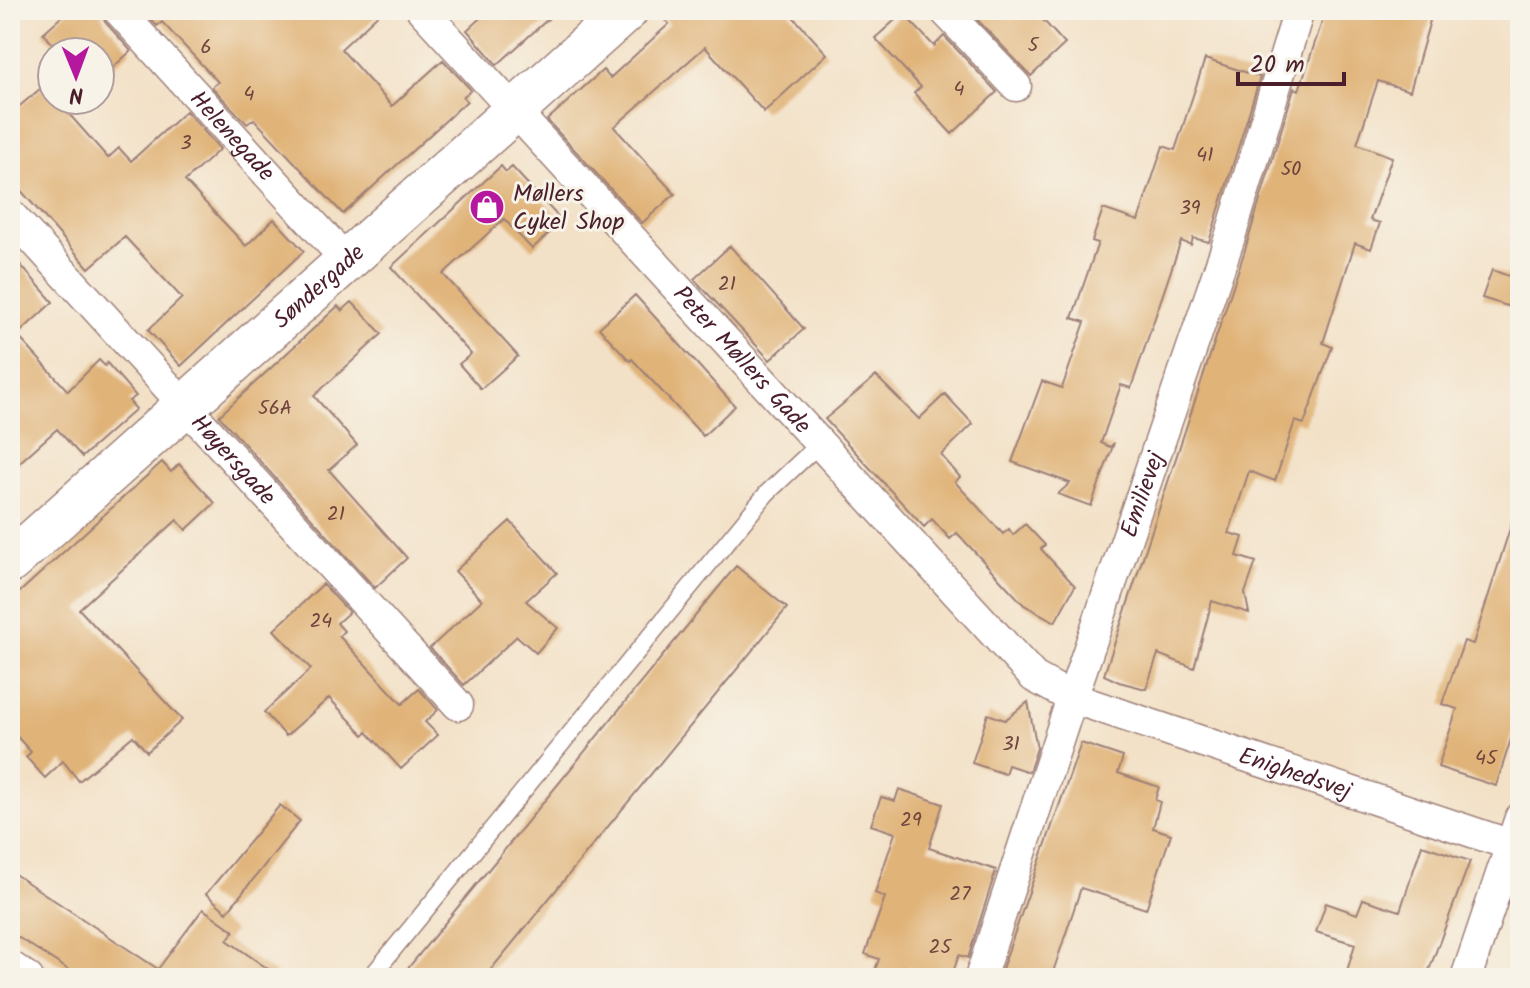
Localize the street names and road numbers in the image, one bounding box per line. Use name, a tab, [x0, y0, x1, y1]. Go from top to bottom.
street label: Helenegade	[179, 82, 284, 191]
street label: Søndergade	[265, 235, 375, 339]
street label: Peter Møllers Gade	[663, 277, 820, 444]
street label: Høyersgade	[180, 405, 285, 515]
street label: Emilievej	[1110, 446, 1176, 543]
street label: Enighedsvej	[1233, 737, 1357, 811]

